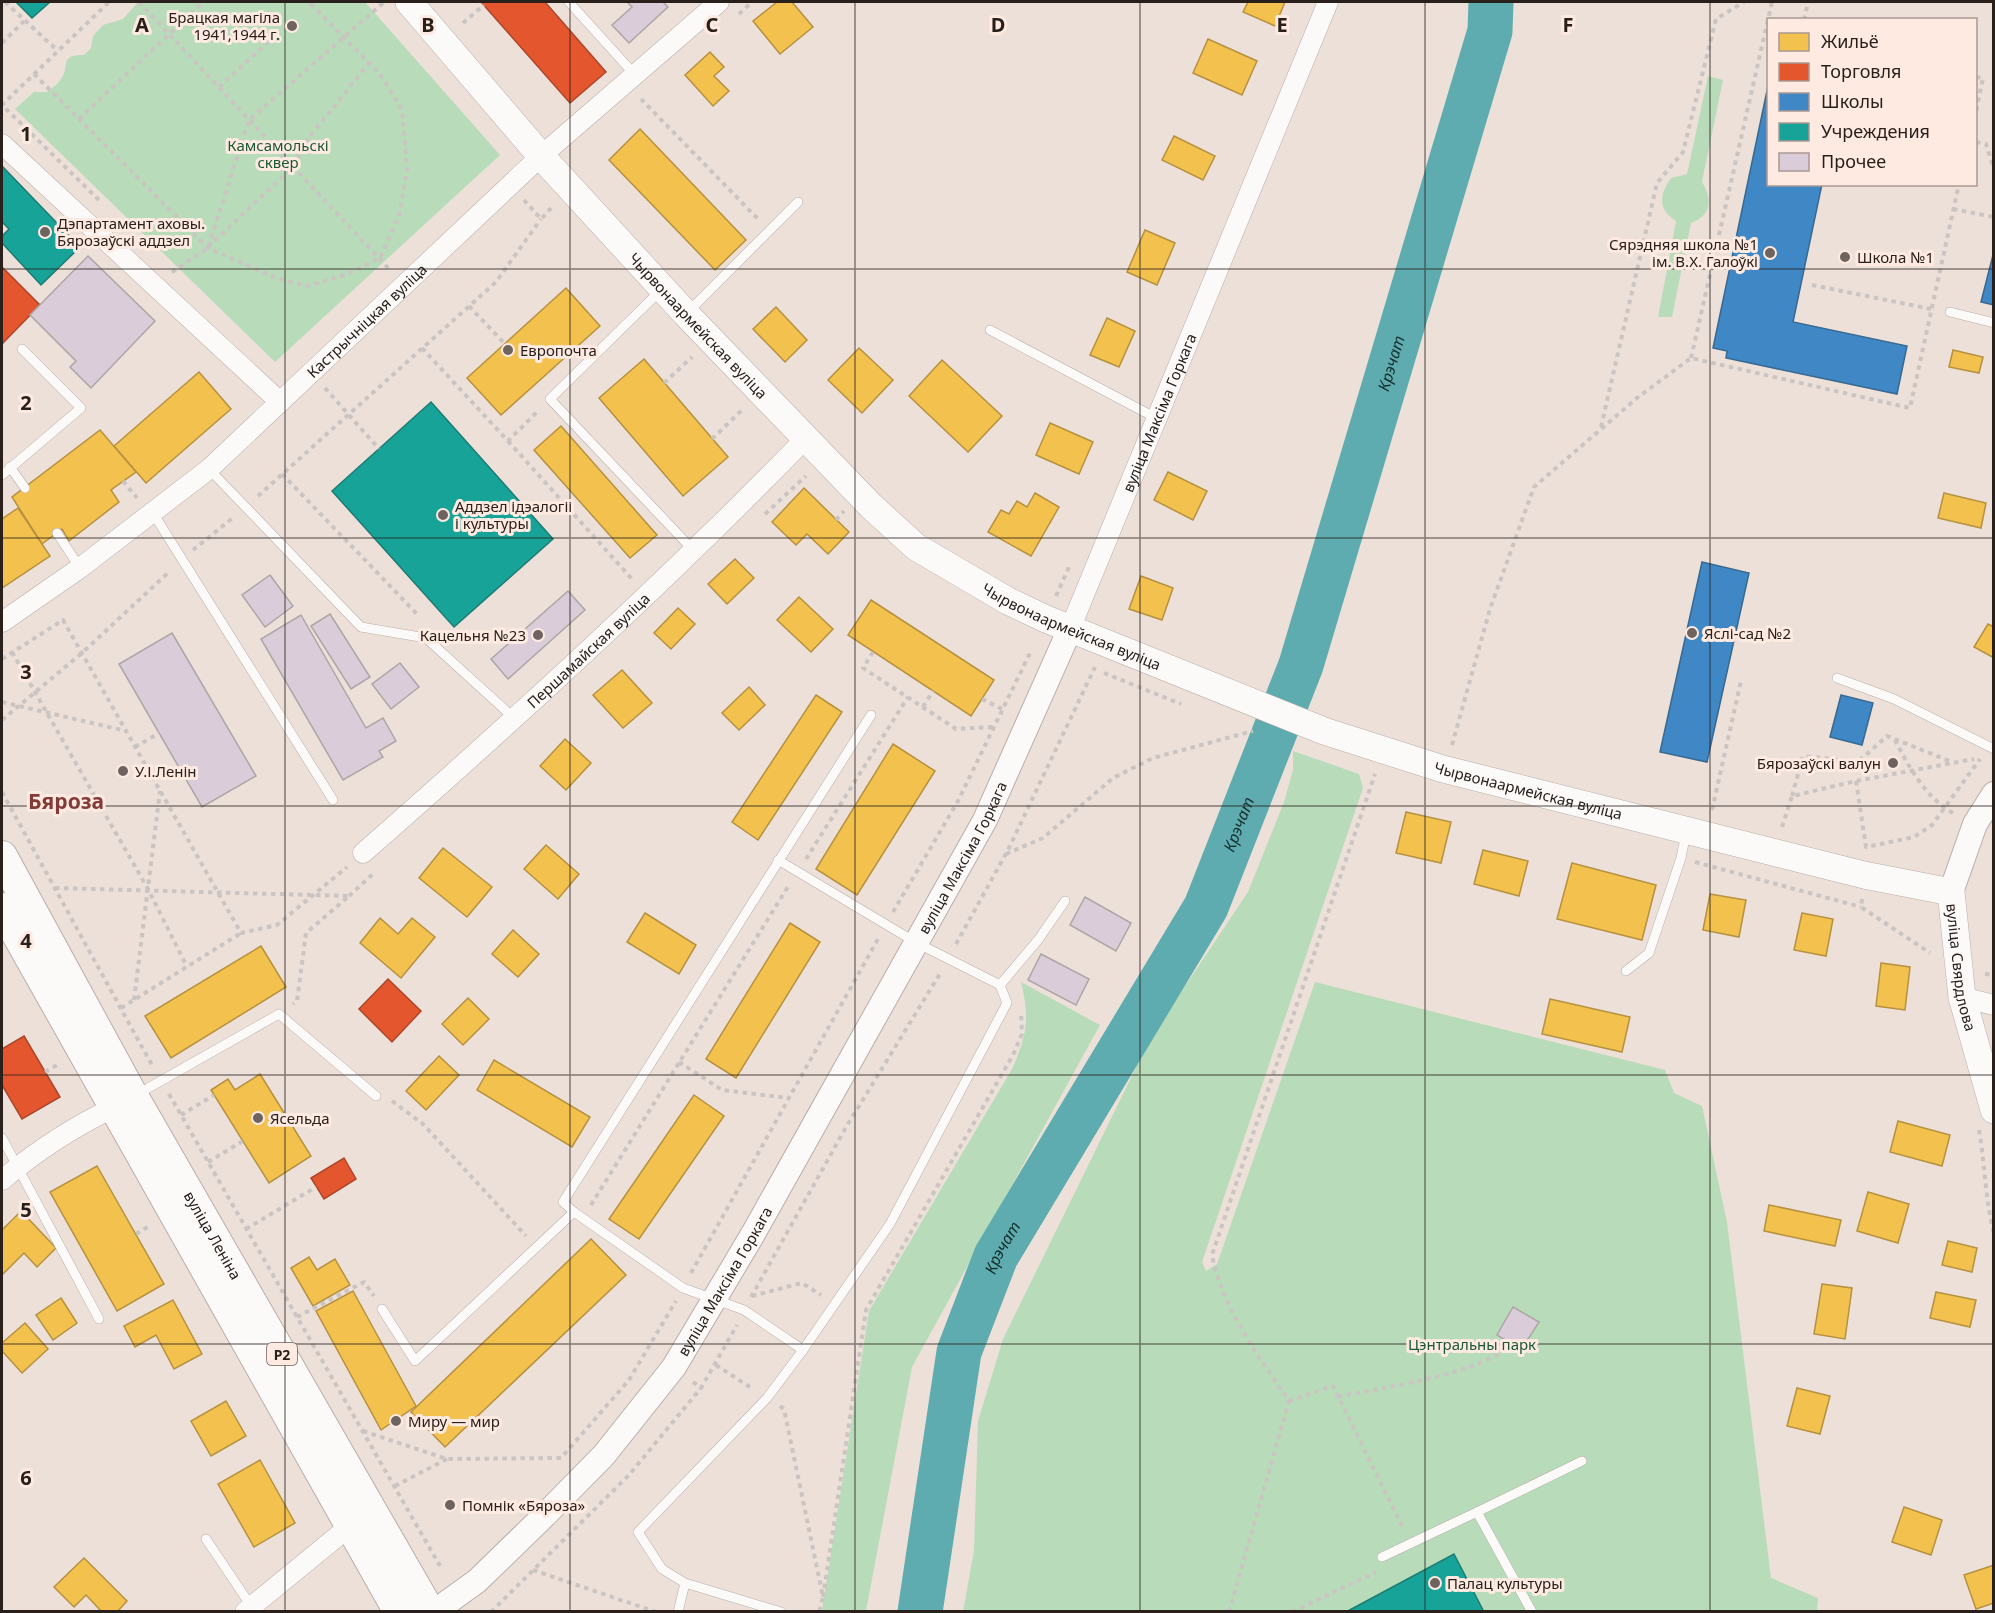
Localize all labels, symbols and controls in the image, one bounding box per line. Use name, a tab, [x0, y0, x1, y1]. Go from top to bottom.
place label: Брацкая магіла 1941,1944 г.	[168, 7, 280, 44]
text: A	[135, 11, 149, 38]
text: B	[421, 11, 435, 38]
text: C	[706, 11, 719, 38]
text: D	[991, 11, 1005, 38]
text: E	[1276, 11, 1288, 38]
text: F	[1563, 11, 1573, 38]
legend	[1767, 18, 1977, 186]
marker: Брацкая магіла 1941,1944 г.	[285, 19, 299, 33]
text: Жильё	[1821, 29, 1879, 53]
text: Торговля	[1821, 59, 1901, 83]
text: Школы	[1821, 89, 1884, 113]
text: Учреждения	[1821, 119, 1930, 143]
text: 1	[20, 120, 32, 147]
park label: Камсамольскі сквер	[227, 135, 329, 172]
text: Прочее	[1821, 149, 1886, 173]
place label: Дэпартамент аховы. Бярозаўскі аддзел	[57, 213, 205, 250]
marker: Дэпартамент аховы. Бярозаўскі аддзел	[38, 225, 52, 239]
place label: Сярэдняя школа №1 ім. В.Х. Галоўкі	[1609, 234, 1758, 271]
marker: Сярэдняя школа №1 ім. В.Х. Галоўкі	[1763, 246, 1777, 260]
place label: Школа №1	[1857, 247, 1934, 267]
street label: Чырвонаармейская вуліца	[624, 248, 772, 403]
marker: Школа №1	[1838, 250, 1852, 264]
street label: Кастрычніцкая вуліца	[302, 259, 431, 382]
street label: вуліца Максіма Горкага	[1117, 330, 1201, 495]
water label: Крэчат	[1372, 333, 1410, 394]
place label: Европочта	[520, 340, 597, 360]
marker: Европочта	[501, 343, 515, 357]
text: 2	[20, 389, 32, 416]
place label: Аддзел ідэалогіі і культуры	[455, 496, 572, 533]
marker: Аддзел ідэалогіі і культуры	[436, 508, 450, 522]
street label: Чырвонаармейская вуліца	[979, 578, 1164, 674]
street label: Першамайская вуліца	[522, 588, 654, 712]
place label: Яслі-сад №2	[1704, 623, 1791, 643]
place label: Кацельня №23	[420, 625, 526, 645]
marker: Яслі-сад №2	[1685, 626, 1699, 640]
marker: Кацельня №23	[531, 628, 545, 642]
text: 3	[20, 658, 32, 685]
place label: Бярозаўскі валун	[1757, 753, 1881, 773]
marker: Бярозаўскі валун	[1886, 756, 1900, 770]
street label: Чырвонаармейская вуліца	[1431, 757, 1625, 824]
place label: У.І.Ленін	[135, 761, 197, 781]
marker: У.І.Ленін	[116, 764, 130, 778]
street label: вуліца Максіма Горкага	[913, 778, 1011, 937]
district label: Бяроза	[28, 787, 104, 815]
water label: Крэчат	[1218, 794, 1259, 855]
street label: вуліца Свярдлова	[1942, 902, 1981, 1033]
text: 4	[20, 927, 32, 954]
place label: Ясельда	[270, 1108, 330, 1128]
marker: Ясельда	[251, 1111, 265, 1125]
street label: вуліца Леніна	[180, 1187, 246, 1283]
text: 5	[20, 1196, 32, 1223]
street label: вуліца Максіма Горкага	[673, 1203, 776, 1360]
water label: Крэчат	[979, 1217, 1025, 1277]
park label: Цэнтральны парк	[1408, 1334, 1536, 1354]
road number: Р2	[267, 1343, 297, 1365]
place label: Миру — мир	[408, 1411, 500, 1431]
marker: Миру — мир	[389, 1414, 403, 1428]
text: 6	[20, 1464, 32, 1491]
place label: Помнік «Бяроза»	[462, 1495, 586, 1515]
marker: Помнік «Бяроза»	[443, 1498, 457, 1512]
place label: Палац культуры	[1447, 1573, 1563, 1593]
marker: Палац культуры	[1428, 1576, 1442, 1590]

